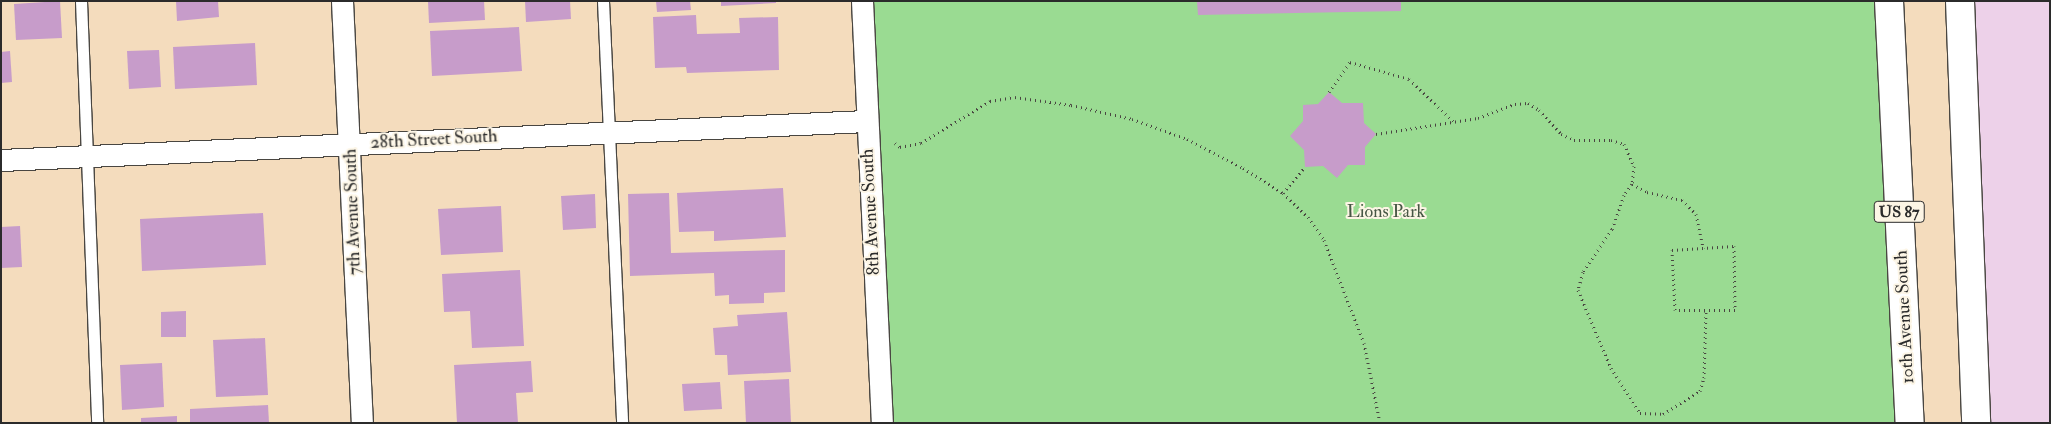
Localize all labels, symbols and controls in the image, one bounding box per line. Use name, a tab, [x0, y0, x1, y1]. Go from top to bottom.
street label: 28th Street South	[370, 126, 498, 154]
street label: 7th Avenue South	[340, 148, 366, 276]
street label: 8th Avenue South	[857, 148, 885, 276]
road number: US 87	[1873, 198, 1925, 226]
park label: Lions Park	[1347, 201, 1425, 223]
street label: 10th Avenue South	[1891, 250, 1919, 384]

